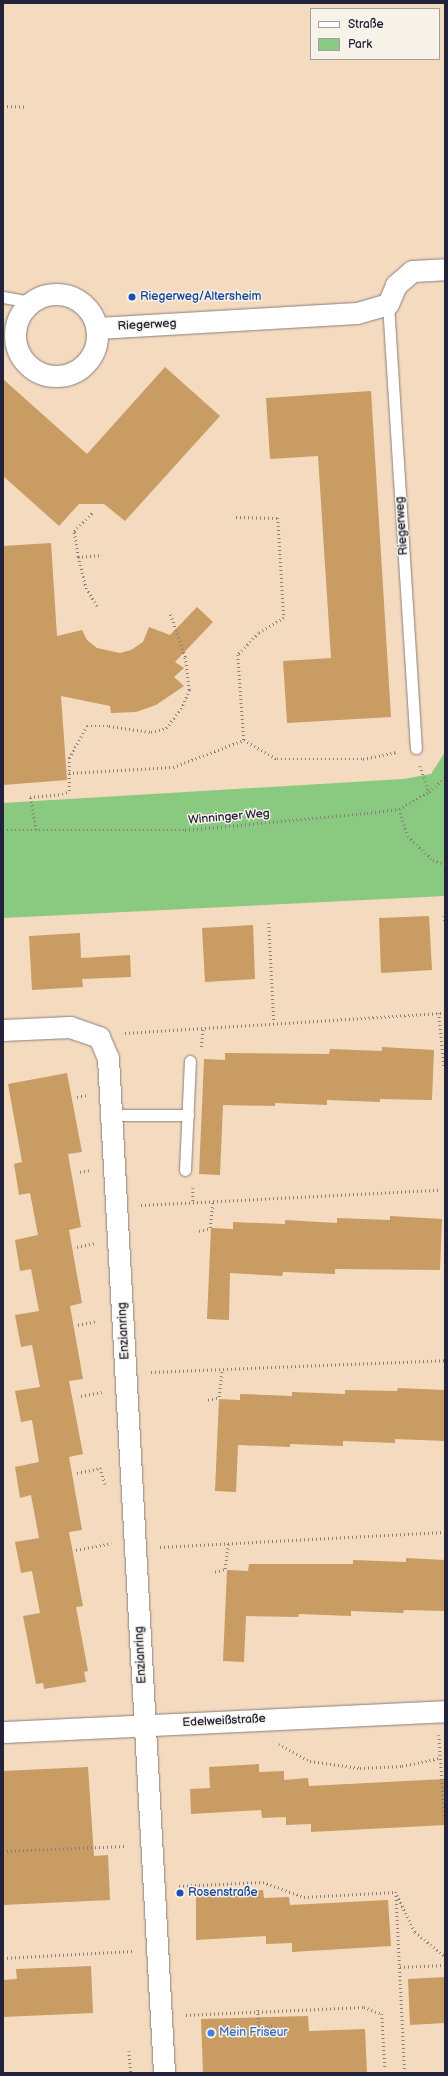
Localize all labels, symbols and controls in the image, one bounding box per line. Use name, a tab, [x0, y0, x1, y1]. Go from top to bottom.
legend	[310, 8, 440, 60]
text: Straße	[348, 17, 384, 32]
text: Park	[348, 37, 372, 52]
place label: Riegerweg/Altersheim	[140, 290, 261, 304]
marker: Riegerweg/Altersheim	[127, 292, 137, 302]
street label: Riegerweg	[117, 316, 177, 334]
street label: Riegerweg	[393, 496, 411, 556]
street label: Winninger Weg	[187, 806, 271, 828]
street label: Enzianring	[115, 1302, 133, 1360]
street label: Enzianring	[132, 1626, 150, 1684]
street label: Edelweißstraße	[182, 1712, 266, 1730]
place label: Rosenstraße	[188, 1886, 257, 1900]
marker: Rosenstraße	[175, 1888, 185, 1898]
place label: Mein Friseur	[219, 2026, 288, 2040]
marker: Mein Friseur	[206, 2028, 216, 2038]

